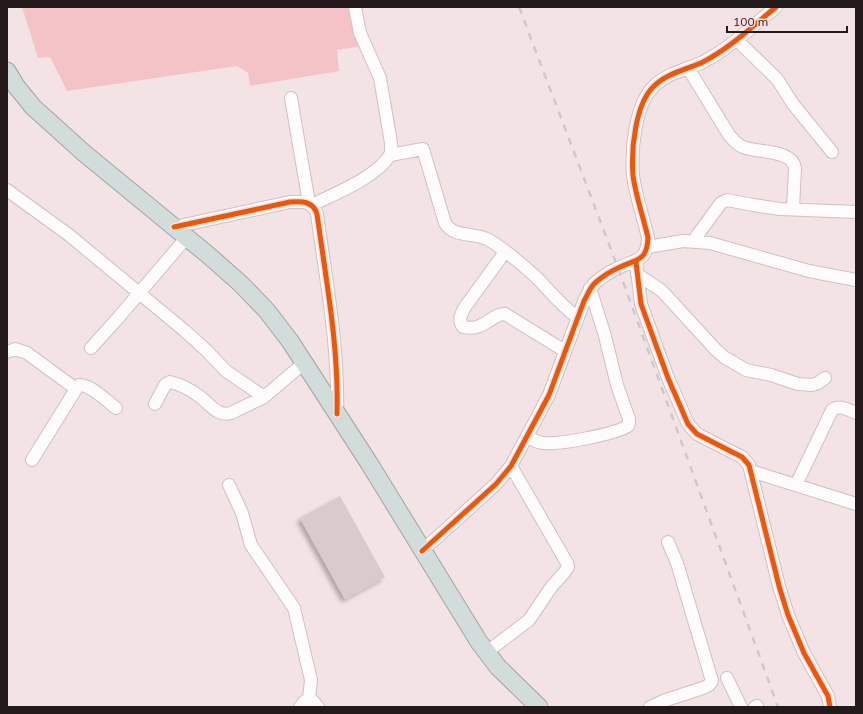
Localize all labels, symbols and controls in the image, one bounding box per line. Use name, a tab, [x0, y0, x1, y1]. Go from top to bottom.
scale bar	[727, 8, 847, 34]
text: 100 m	[733, 14, 768, 29]

